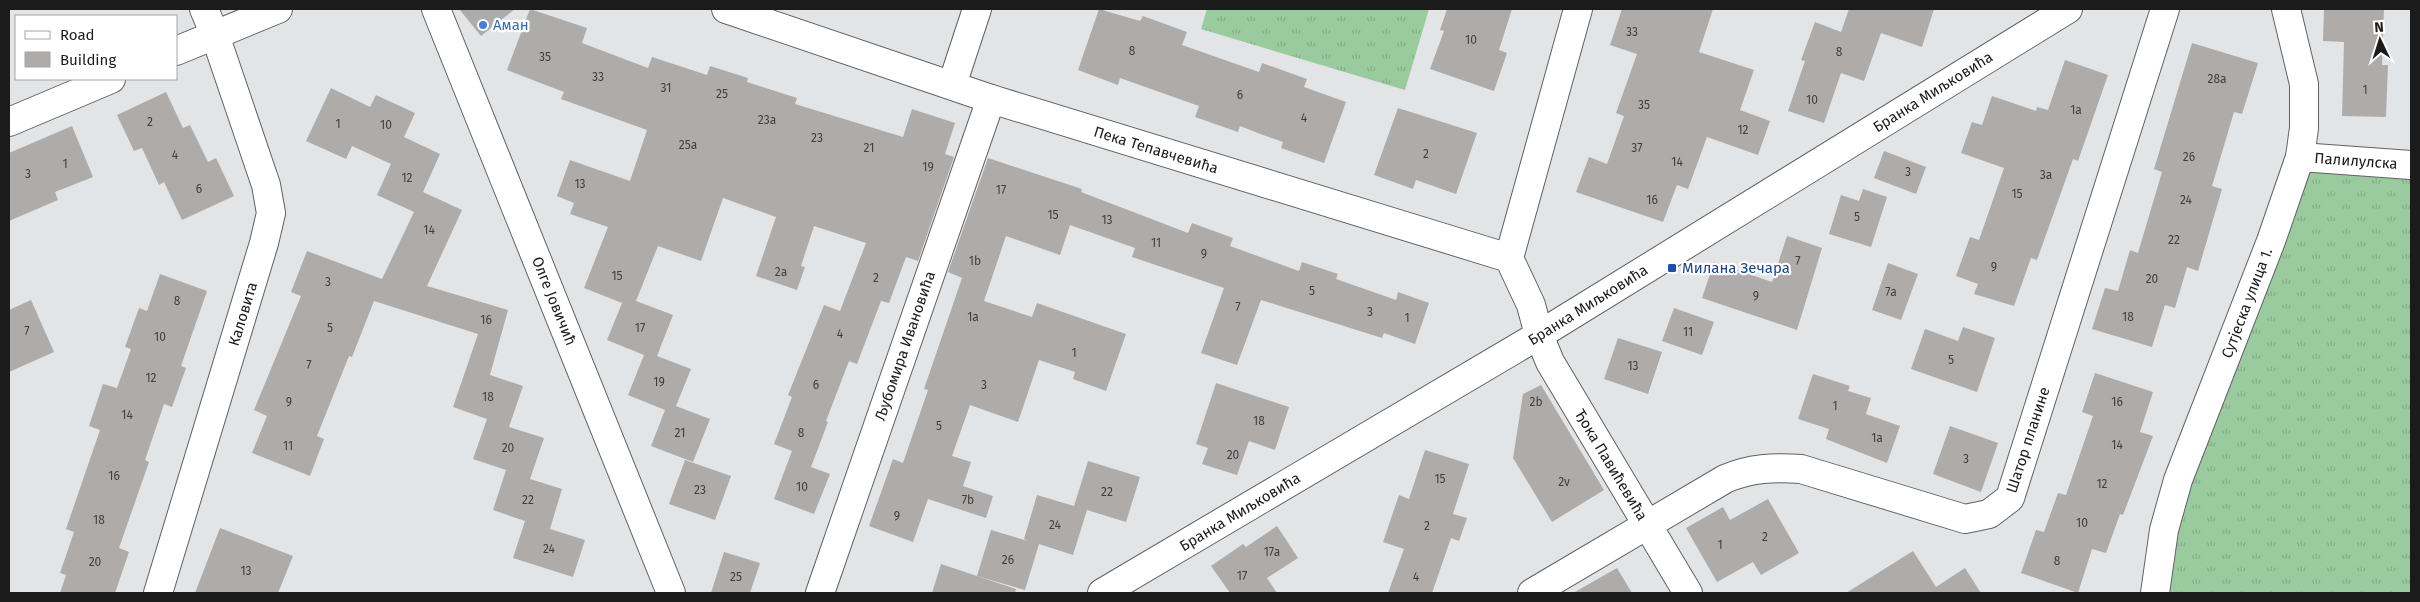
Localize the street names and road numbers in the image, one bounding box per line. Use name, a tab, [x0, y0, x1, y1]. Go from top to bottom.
street label: Бранка Миљковића	[1870, 48, 1996, 136]
street label: Пека Тепавчевића	[1092, 122, 1220, 178]
street label: Палилулска	[2314, 149, 2398, 173]
street label: Сутјеска улица 1.	[2218, 245, 2276, 361]
street label: Олге Јовичић	[528, 254, 580, 348]
street label: Бранка Миљковића	[1525, 261, 1651, 349]
street label: Љубомира Ивановића	[871, 269, 939, 423]
street label: Каловита	[225, 280, 261, 348]
street label: Шатор планине	[2002, 385, 2054, 495]
street label: Ђока Павићевића	[1571, 406, 1651, 524]
street label: Бранка Миљковића	[1176, 469, 1304, 555]

